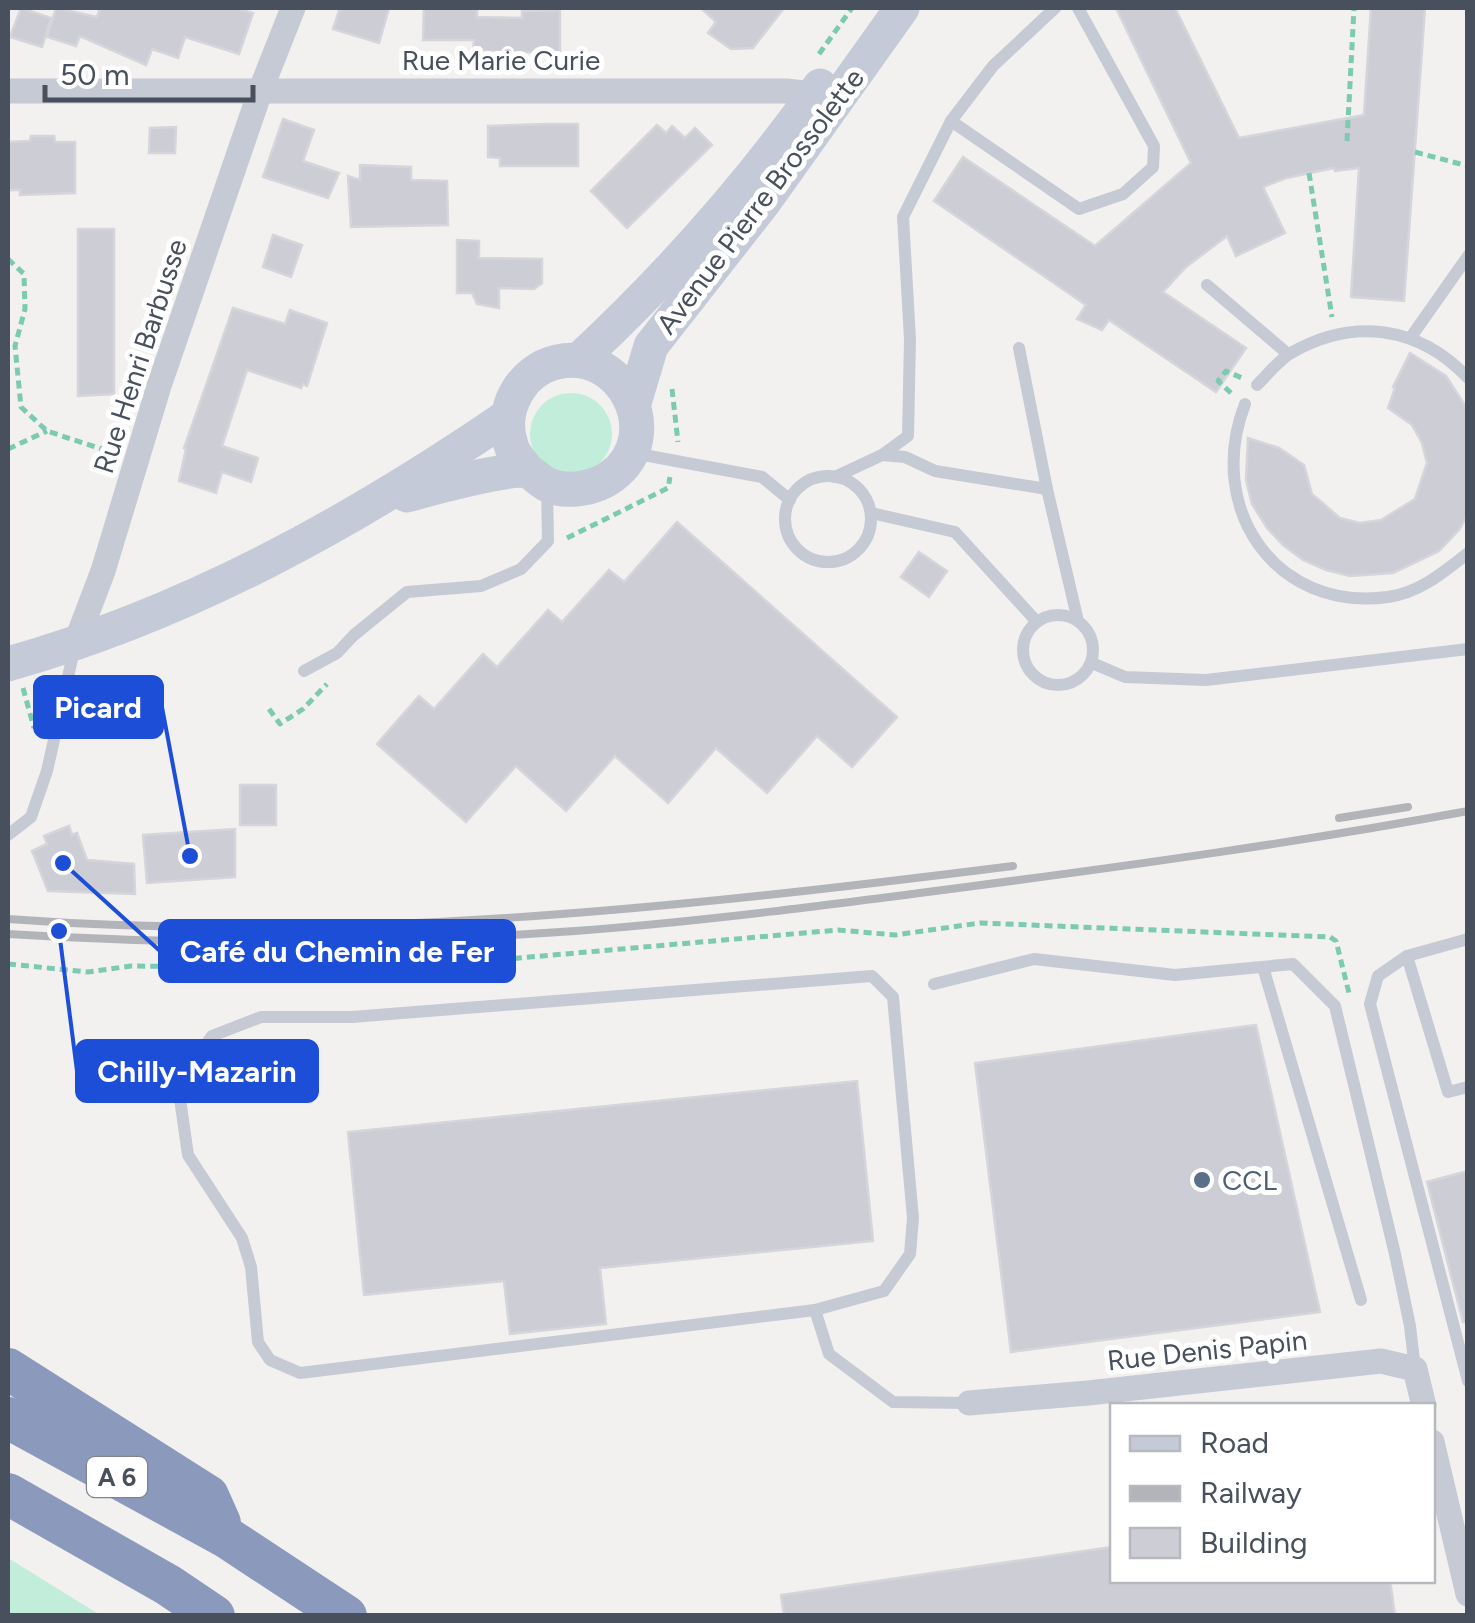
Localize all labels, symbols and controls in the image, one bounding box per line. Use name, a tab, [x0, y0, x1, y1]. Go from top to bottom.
scale bar	[45, 40, 252, 102]
street label: Rue Marie Curie	[402, 43, 600, 77]
text: 50 m	[60, 56, 129, 93]
street label: Avenue Pierre Brossolette	[649, 62, 871, 340]
street label: Rue Henri Barbusse	[86, 235, 194, 477]
callout: Picard	[35, 677, 162, 737]
text: Picard	[54, 689, 142, 726]
callout: Café du Chemin de Fer	[160, 921, 514, 981]
text: Café du Chemin de Fer	[180, 933, 494, 970]
callout: Chilly-Mazarin	[77, 1041, 317, 1101]
text: Chilly-Mazarin	[97, 1053, 297, 1090]
place label: CCL	[1222, 1163, 1277, 1197]
marker: CCL	[1191, 1169, 1213, 1191]
street label: Rue Denis Papin	[1105, 1323, 1309, 1377]
legend	[1110, 1403, 1435, 1583]
text: Road	[1200, 1424, 1269, 1461]
road number: A 6	[87, 1457, 147, 1497]
text: Railway	[1200, 1474, 1302, 1511]
text: Building	[1200, 1524, 1308, 1561]

